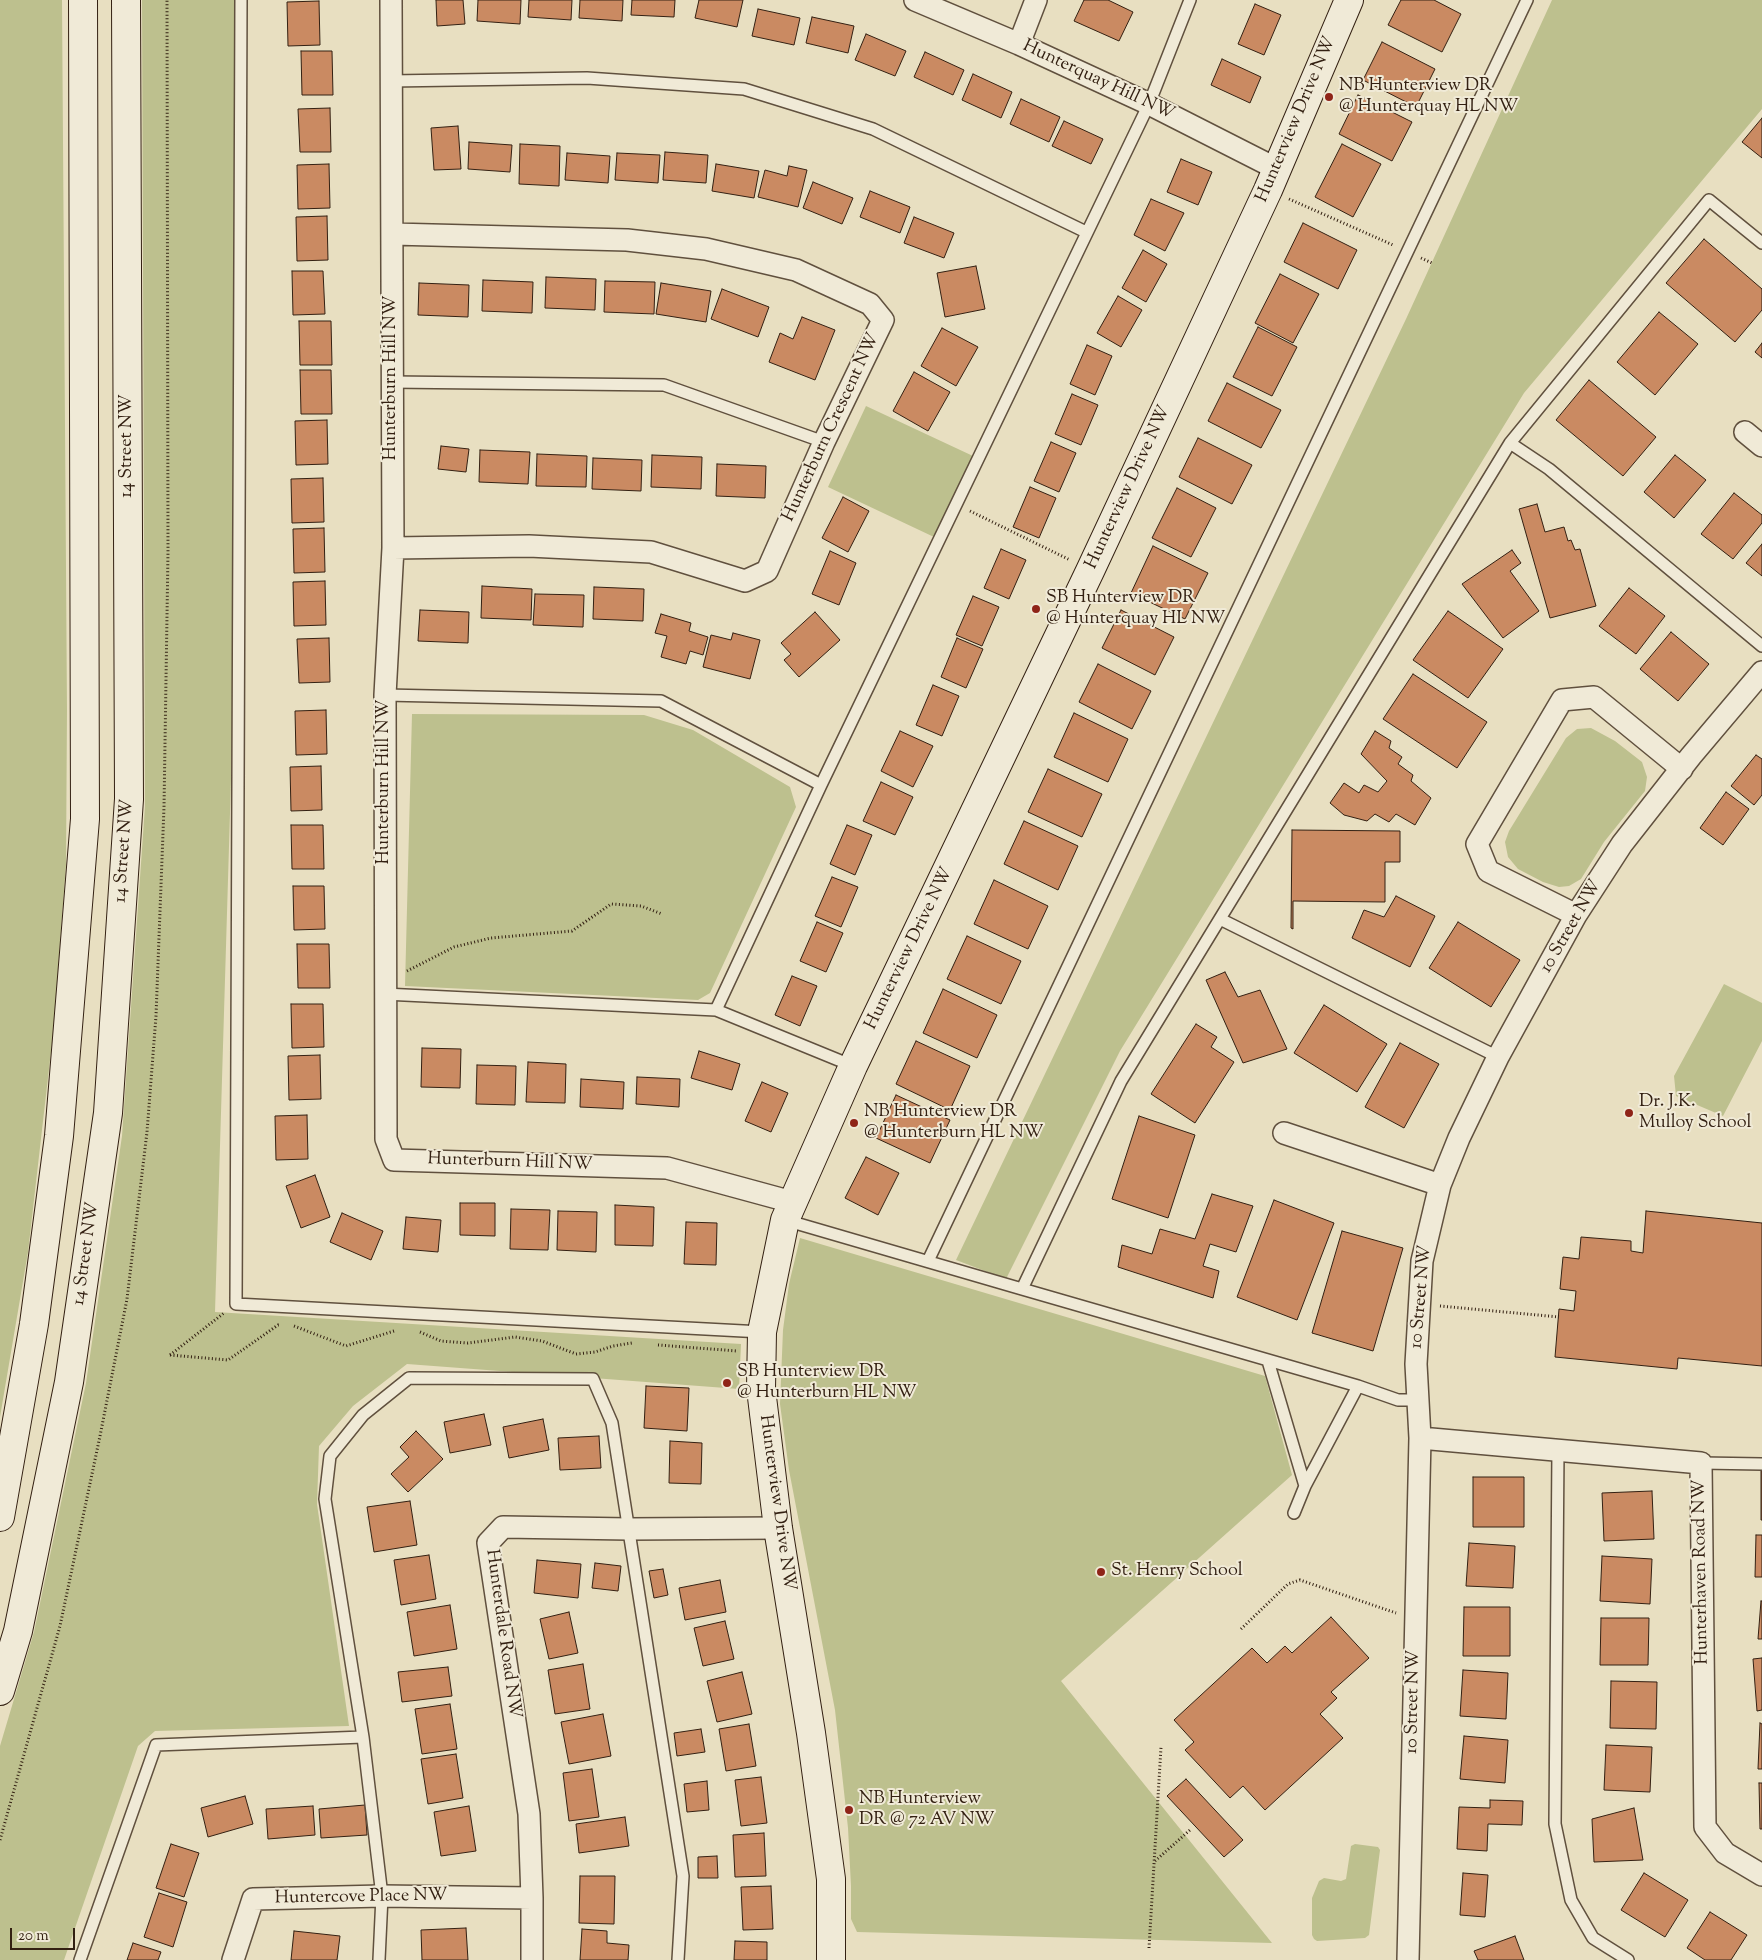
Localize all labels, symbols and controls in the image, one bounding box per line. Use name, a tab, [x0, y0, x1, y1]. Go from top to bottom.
street label: Hunterview Drive NW	[1252, 34, 1342, 206]
street label: Hunterquay Hill NW	[1019, 36, 1177, 126]
place label: NB Hunterview DR @ Hunterquay HL NW	[1339, 76, 1518, 118]
marker: NB Hunterview DR @ Hunterquay HL NW	[1323, 91, 1335, 103]
street label: Hunterburn Hill NW	[381, 295, 403, 461]
street label: Hunterburn Crescent NW	[779, 330, 885, 526]
street label: 14 Street NW	[117, 394, 139, 498]
street label: Hunterview Drive NW	[1082, 403, 1176, 573]
place label: SB Hunterview DR @ Hunterquay HL NW	[1046, 588, 1225, 630]
marker: SB Hunterview DR @ Hunterquay HL NW	[1030, 603, 1042, 615]
street label: Hunterburn Hill NW	[374, 699, 396, 865]
street label: 14 Street NW	[111, 799, 139, 903]
street label: Hunterview Drive NW	[861, 864, 959, 1034]
street label: 10 Street NW	[1537, 877, 1607, 977]
place label: Dr. J.K. Mulloy School	[1639, 1092, 1751, 1134]
place label: NB Hunterview DR @ Hunterburn HL NW	[864, 1102, 1043, 1144]
marker: Dr. J.K. Mulloy School	[1623, 1107, 1635, 1119]
marker: NB Hunterview DR @ Hunterburn HL NW	[848, 1117, 860, 1129]
street label: Hunterburn Hill NW	[427, 1149, 593, 1177]
street label: 14 Street NW	[69, 1201, 105, 1307]
street label: 10 Street NW	[1407, 1244, 1437, 1350]
place label: SB Hunterview DR @ Hunterburn HL NW	[737, 1362, 916, 1405]
marker: SB Hunterview DR @ Hunterburn HL NW	[721, 1377, 733, 1389]
street label: Hunterview Drive NW	[753, 1414, 799, 1592]
street label: Hunterhaven Road NW	[1690, 1479, 1714, 1665]
street label: Hunterdale Road NW	[479, 1548, 525, 1720]
place label: St. Henry School	[1111, 1561, 1243, 1583]
marker: St. Henry School	[1095, 1566, 1107, 1578]
street label: 10 Street NW	[1402, 1650, 1426, 1754]
place label: NB Hunterview DR @ 72 AV NW	[859, 1789, 995, 1832]
marker: NB Hunterview DR @ 72 AV NW	[843, 1804, 855, 1816]
street label: Huntercove Place NW	[274, 1886, 448, 1910]
scale bar	[12, 1918, 78, 1950]
text: 20 m	[18, 1926, 49, 1947]

